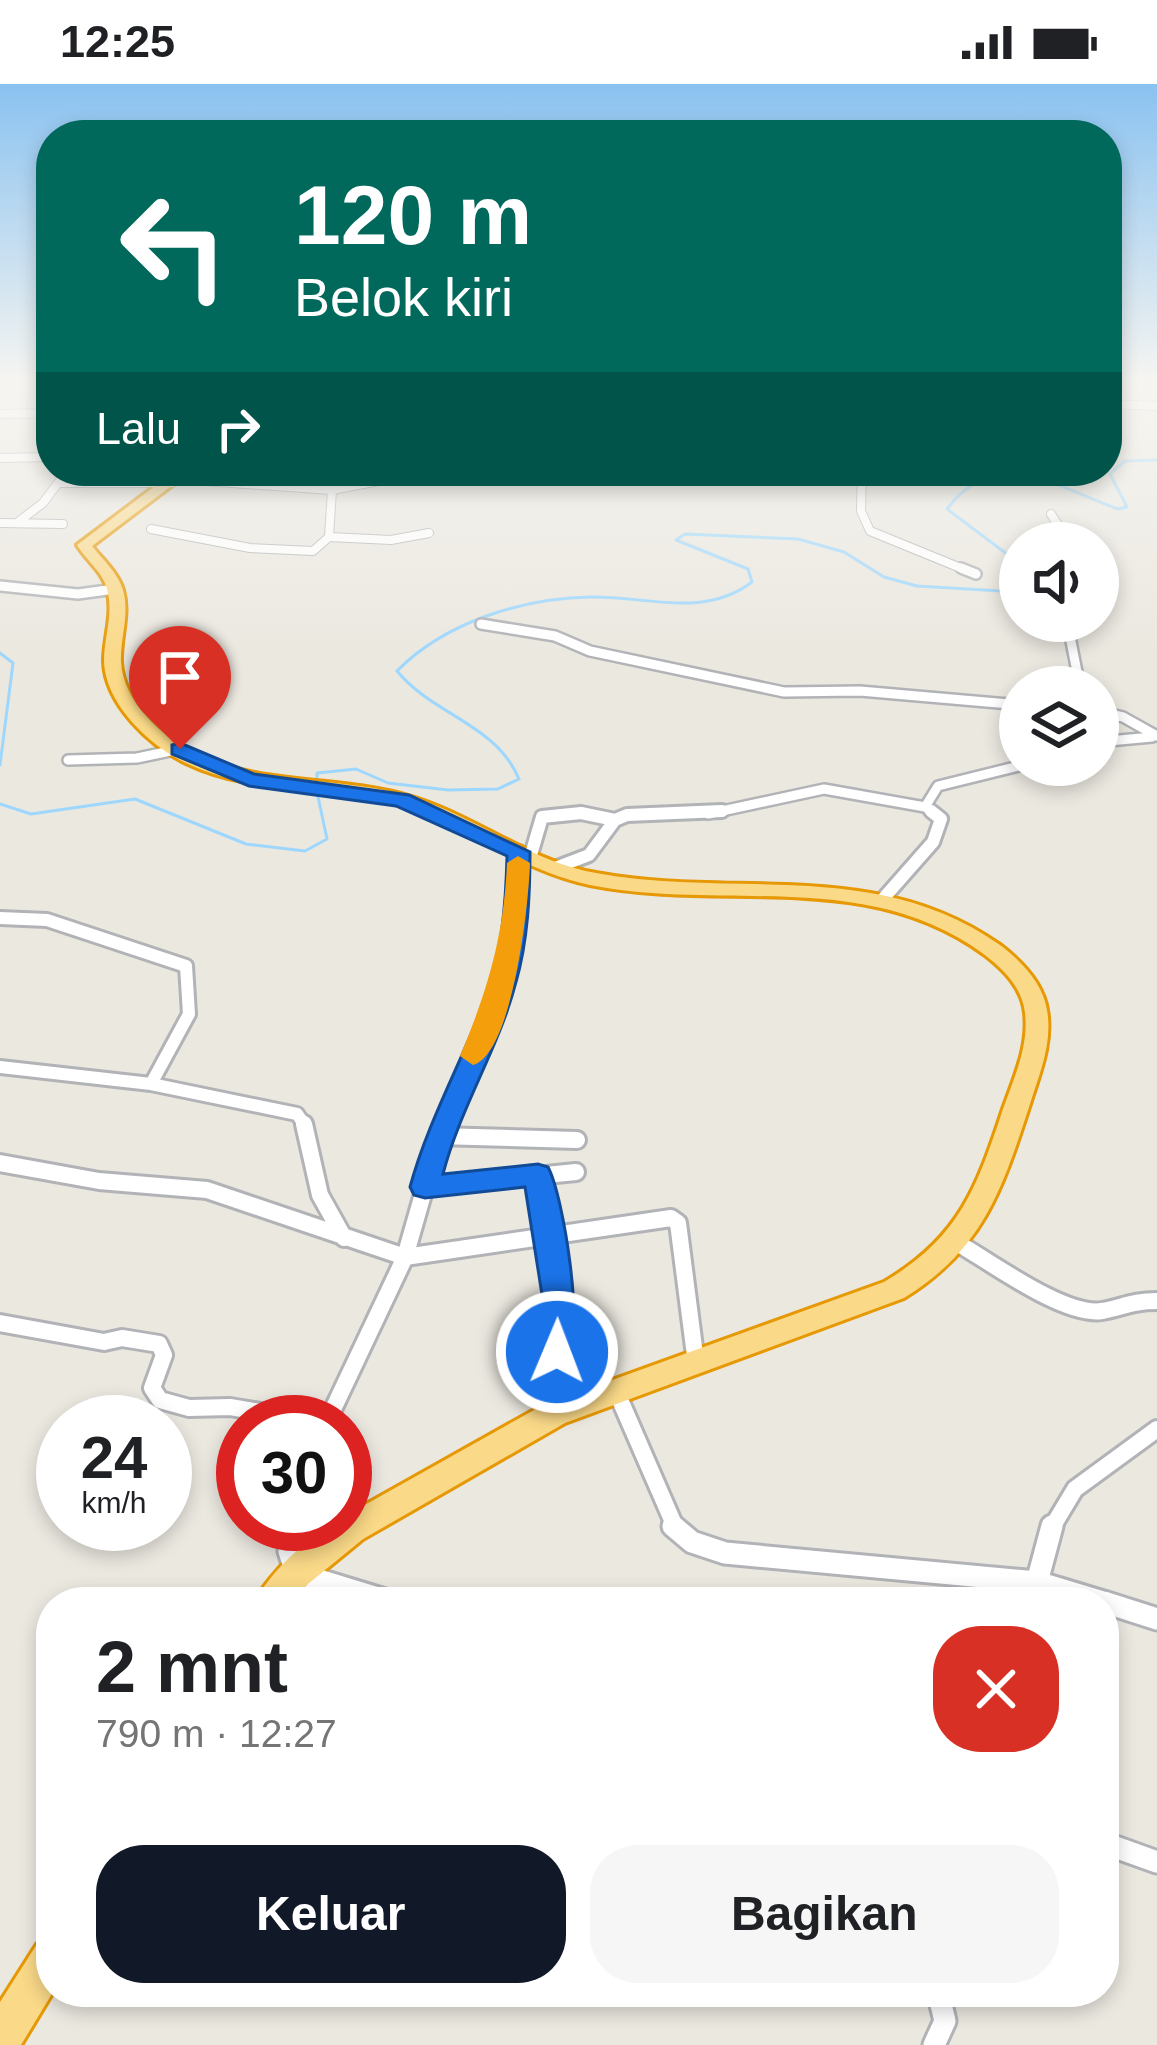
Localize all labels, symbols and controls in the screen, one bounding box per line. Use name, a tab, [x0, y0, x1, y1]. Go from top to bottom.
text: 12:25	[60, 16, 175, 67]
icon: left	[96, 168, 252, 324]
text: 120 m	[294, 168, 532, 262]
text: Belok kiri	[294, 267, 513, 327]
icon: right	[205, 396, 271, 462]
text: Lalu	[96, 403, 181, 454]
map controls	[999, 522, 1119, 786]
button: sound	[999, 522, 1119, 642]
pin	[129, 626, 231, 749]
icon: arrive	[147, 644, 213, 710]
button: layers	[999, 666, 1119, 786]
position arrow	[494, 1289, 620, 1415]
speed limit sign: 30	[216, 1395, 372, 1551]
text: 24	[81, 1424, 147, 1491]
text: km/h	[81, 1486, 147, 1519]
button: close	[933, 1626, 1059, 1752]
text: 2 mnt	[96, 1627, 288, 1707]
text: 790 m · 12:27	[96, 1712, 337, 1755]
button: Keluar	[96, 1845, 566, 1983]
button: Bagikan	[590, 1845, 1059, 1983]

